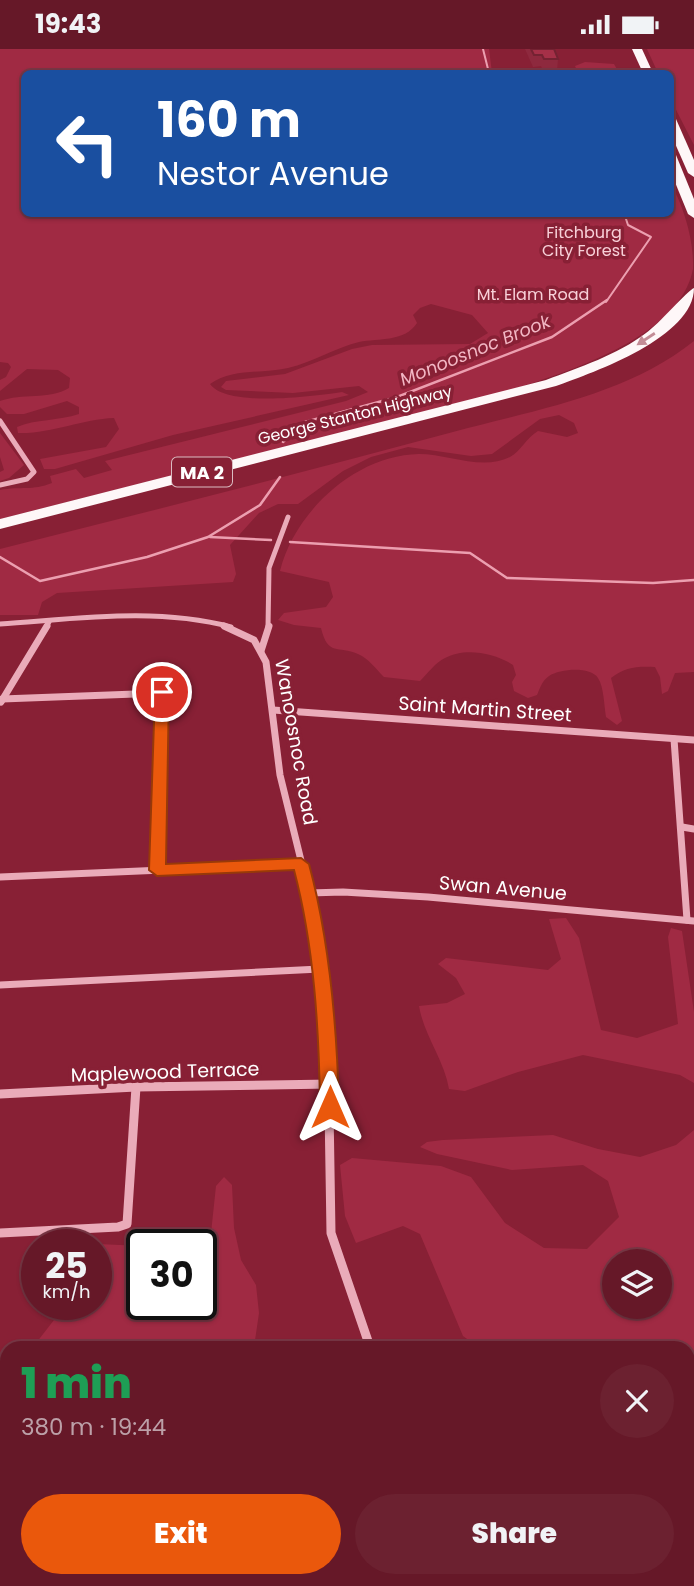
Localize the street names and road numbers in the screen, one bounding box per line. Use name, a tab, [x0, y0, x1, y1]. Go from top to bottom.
street label: George Stanton Highway	[255, 380, 455, 450]
road number: MA 2	[172, 457, 232, 487]
street label: Wanoosnoc Road	[268, 657, 324, 827]
street label: Saint Martin Street	[397, 689, 573, 729]
street label: Swan Avenue	[438, 869, 568, 907]
street label: Maplewood Terrace	[70, 1055, 260, 1089]

